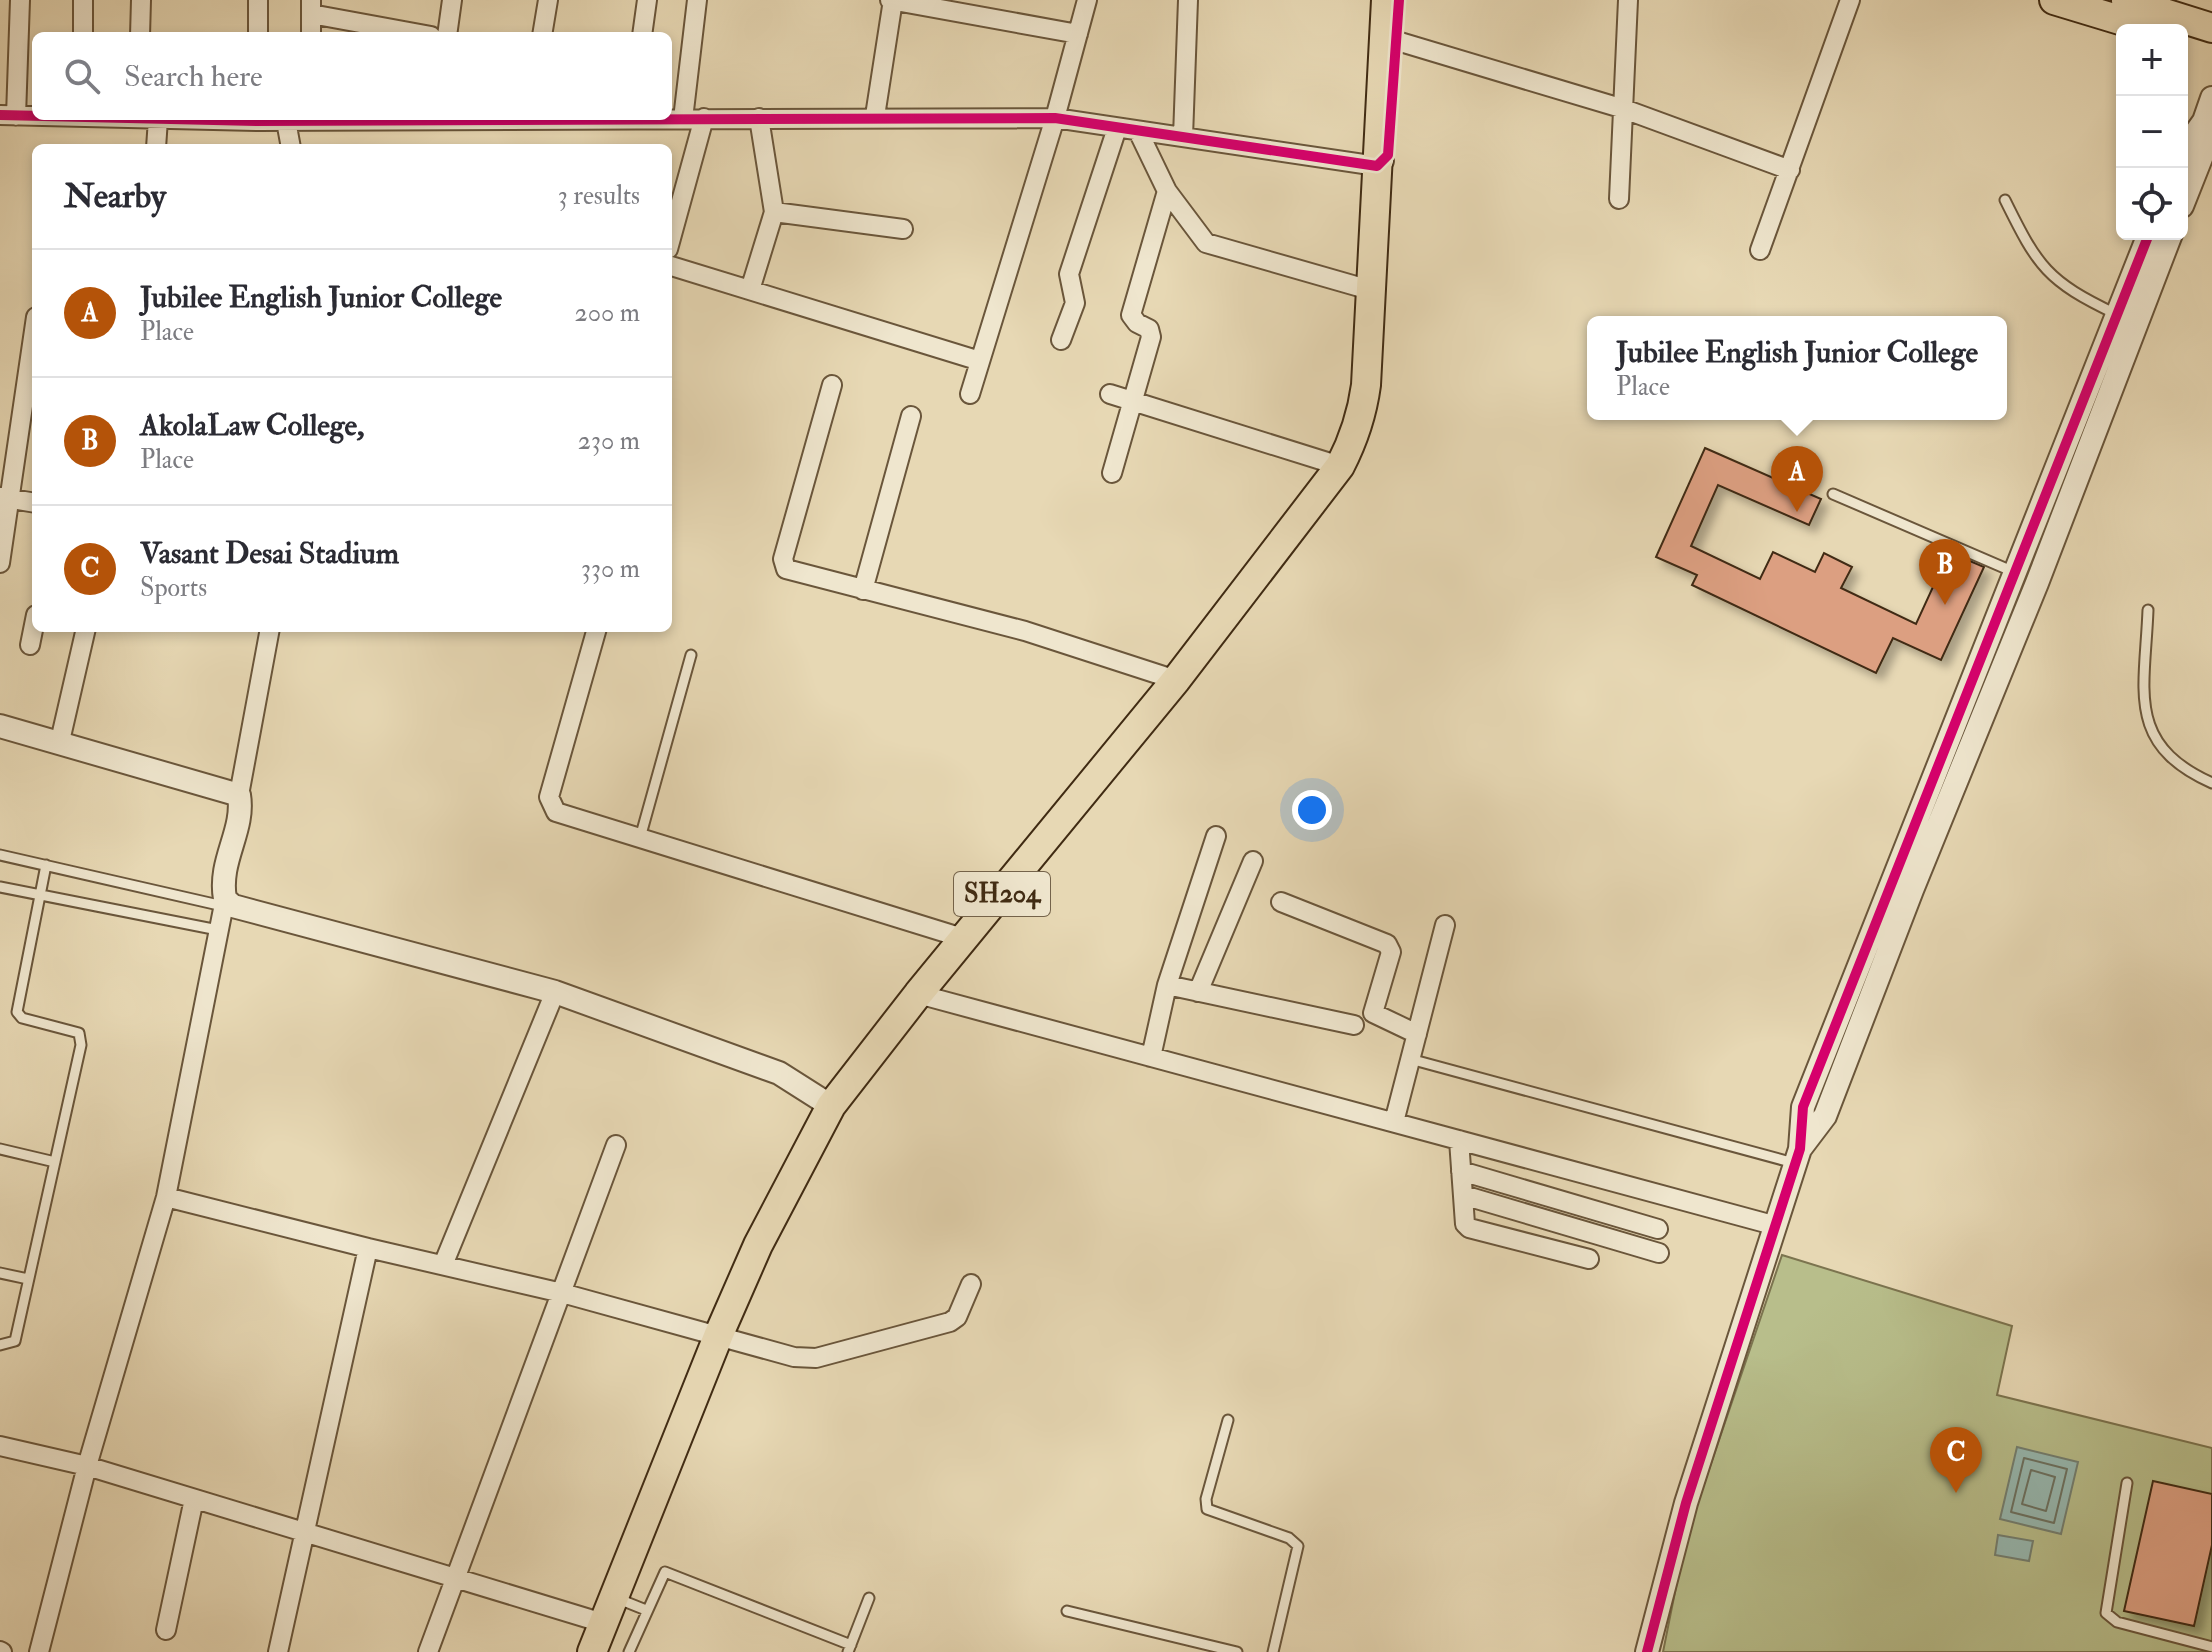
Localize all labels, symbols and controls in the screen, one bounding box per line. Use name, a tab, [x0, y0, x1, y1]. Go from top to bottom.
map controls	[2116, 24, 2188, 240]
button: +	[2116, 24, 2188, 96]
search box	[32, 32, 672, 120]
icon: search	[60, 54, 104, 98]
text: Search here	[124, 58, 263, 95]
button: −	[2116, 96, 2188, 168]
button: locate	[2116, 168, 2188, 240]
text: Nearby	[64, 175, 166, 218]
text: 3 results	[558, 180, 640, 212]
text: Jubilee English Junior College	[140, 279, 502, 316]
text: A	[82, 297, 98, 329]
text: 200 m	[575, 297, 640, 329]
text: Place	[140, 316, 194, 348]
popup	[1587, 316, 2007, 420]
text: Jubilee English Junior College	[1616, 334, 1978, 371]
text: Place	[1616, 371, 1670, 403]
text: AkolaLaw College,	[140, 407, 364, 444]
text: B	[81, 425, 99, 457]
text: 230 m	[578, 425, 640, 457]
text: Place	[140, 444, 194, 476]
pin: A	[1771, 446, 1823, 512]
text: Vasant Desai Stadium	[140, 535, 399, 572]
pin: B	[1919, 539, 1971, 605]
text: C	[80, 553, 100, 585]
text: 330 m	[581, 553, 640, 585]
text: Sports	[140, 572, 207, 604]
your location	[1292, 790, 1332, 830]
road number: SH204	[954, 872, 1050, 916]
pin: C	[1930, 1427, 1982, 1493]

